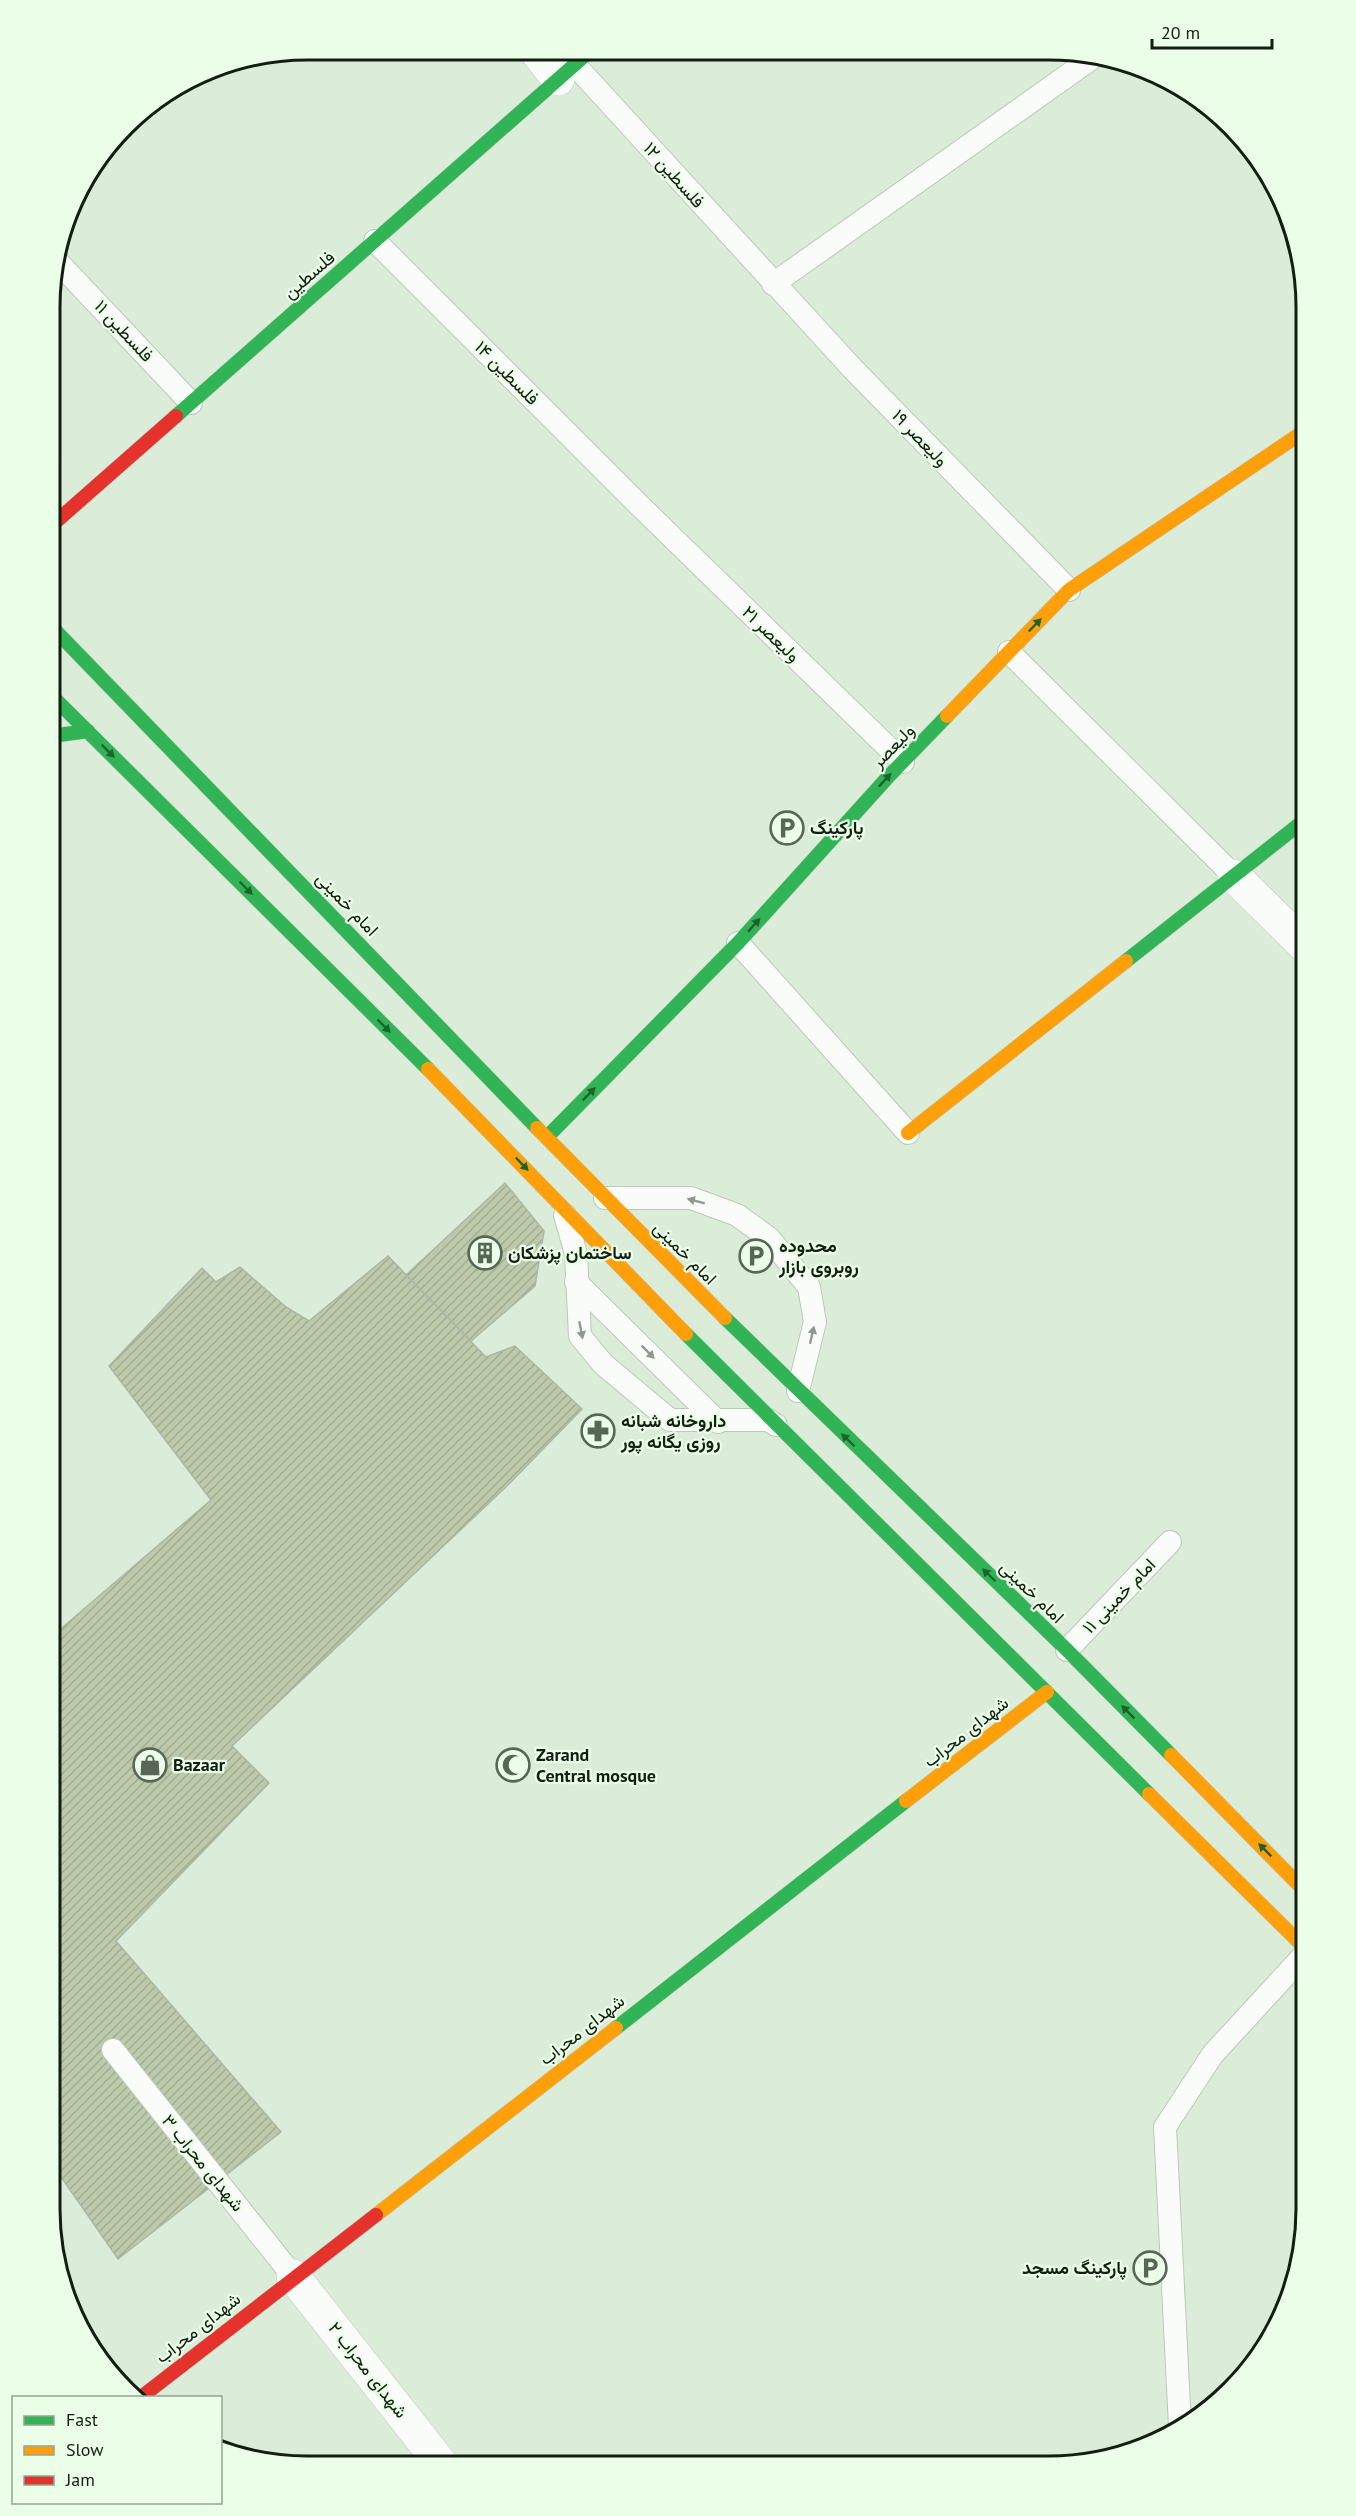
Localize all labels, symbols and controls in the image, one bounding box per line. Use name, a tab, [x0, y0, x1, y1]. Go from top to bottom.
scale bar	[1152, 12, 1272, 50]
text: 20 m	[1161, 21, 1200, 44]
street label: فلسطین ۱۲	[639, 137, 710, 212]
street label: فلسطین	[278, 246, 339, 303]
street label: فلسطین ۱۱	[90, 295, 159, 367]
street label: فلسطین ۱۴	[470, 336, 544, 410]
street label: ولیعصر ۱۹	[887, 404, 953, 471]
street label: ولیعصر ۲۱	[738, 600, 805, 667]
one-way arrow	[1028, 617, 1042, 632]
street label: ولیعصر	[865, 719, 919, 773]
one-way arrow	[100, 743, 114, 757]
one-way arrow	[878, 773, 892, 788]
parking icon: پارکینگ	[769, 810, 805, 846]
place label: پارکینگ	[810, 816, 864, 840]
street label: امام خمینی	[310, 867, 384, 941]
one-way arrow	[238, 881, 252, 895]
one-way arrow	[747, 918, 760, 933]
one-way arrow	[377, 1019, 391, 1033]
one-way arrow	[581, 1088, 595, 1102]
one-way arrow	[515, 1156, 529, 1171]
one-way arrow	[687, 1195, 705, 1205]
street label: امام خمینی	[648, 1216, 722, 1290]
place label: محدوده روبروی بازار	[778, 1234, 859, 1278]
building icon: ساختمان پزشکان	[467, 1235, 503, 1271]
parking icon: محدوده روبروی بازار	[738, 1238, 774, 1274]
place label: ساختمان پزشکان	[508, 1241, 632, 1265]
one-way arrow	[577, 1321, 586, 1340]
one-way arrow	[808, 1325, 817, 1344]
one-way arrow	[640, 1345, 654, 1359]
place label: داروخانه شبانه روزی یگانه پور	[620, 1409, 726, 1454]
pharmacy icon: داروخانه شبانه روزی یگانه پور	[580, 1413, 616, 1449]
one-way arrow	[842, 1433, 856, 1447]
street label: امام خمینی ۱۱	[1077, 1553, 1161, 1639]
street label: امام خمینی	[995, 1555, 1069, 1629]
one-way arrow	[981, 1568, 996, 1582]
street label: شهدای محراب	[918, 1691, 1013, 1772]
one-way arrow	[1121, 1705, 1135, 1719]
place label: Zarand Central mosque	[536, 1743, 656, 1787]
shop icon: Bazaar	[132, 1747, 168, 1783]
mosque icon: Zarand Central mosque	[495, 1747, 531, 1783]
place label: Bazaar	[173, 1753, 226, 1776]
one-way arrow	[1258, 1844, 1272, 1858]
street label: شهدای محراب	[534, 1989, 629, 2070]
street label: شهدای محراب ۳	[157, 2109, 250, 2216]
parking icon: پارکینگ مسجد	[1132, 2250, 1168, 2286]
place label: پارکینگ مسجد	[1022, 2256, 1127, 2280]
street label: شهدای محراب	[150, 2287, 245, 2368]
street label: شهدای محراب ۲	[324, 2317, 413, 2423]
legend	[12, 2396, 222, 2504]
text: Fast	[66, 2408, 98, 2431]
text: Slow	[66, 2438, 104, 2461]
text: Jam	[65, 2468, 95, 2491]

